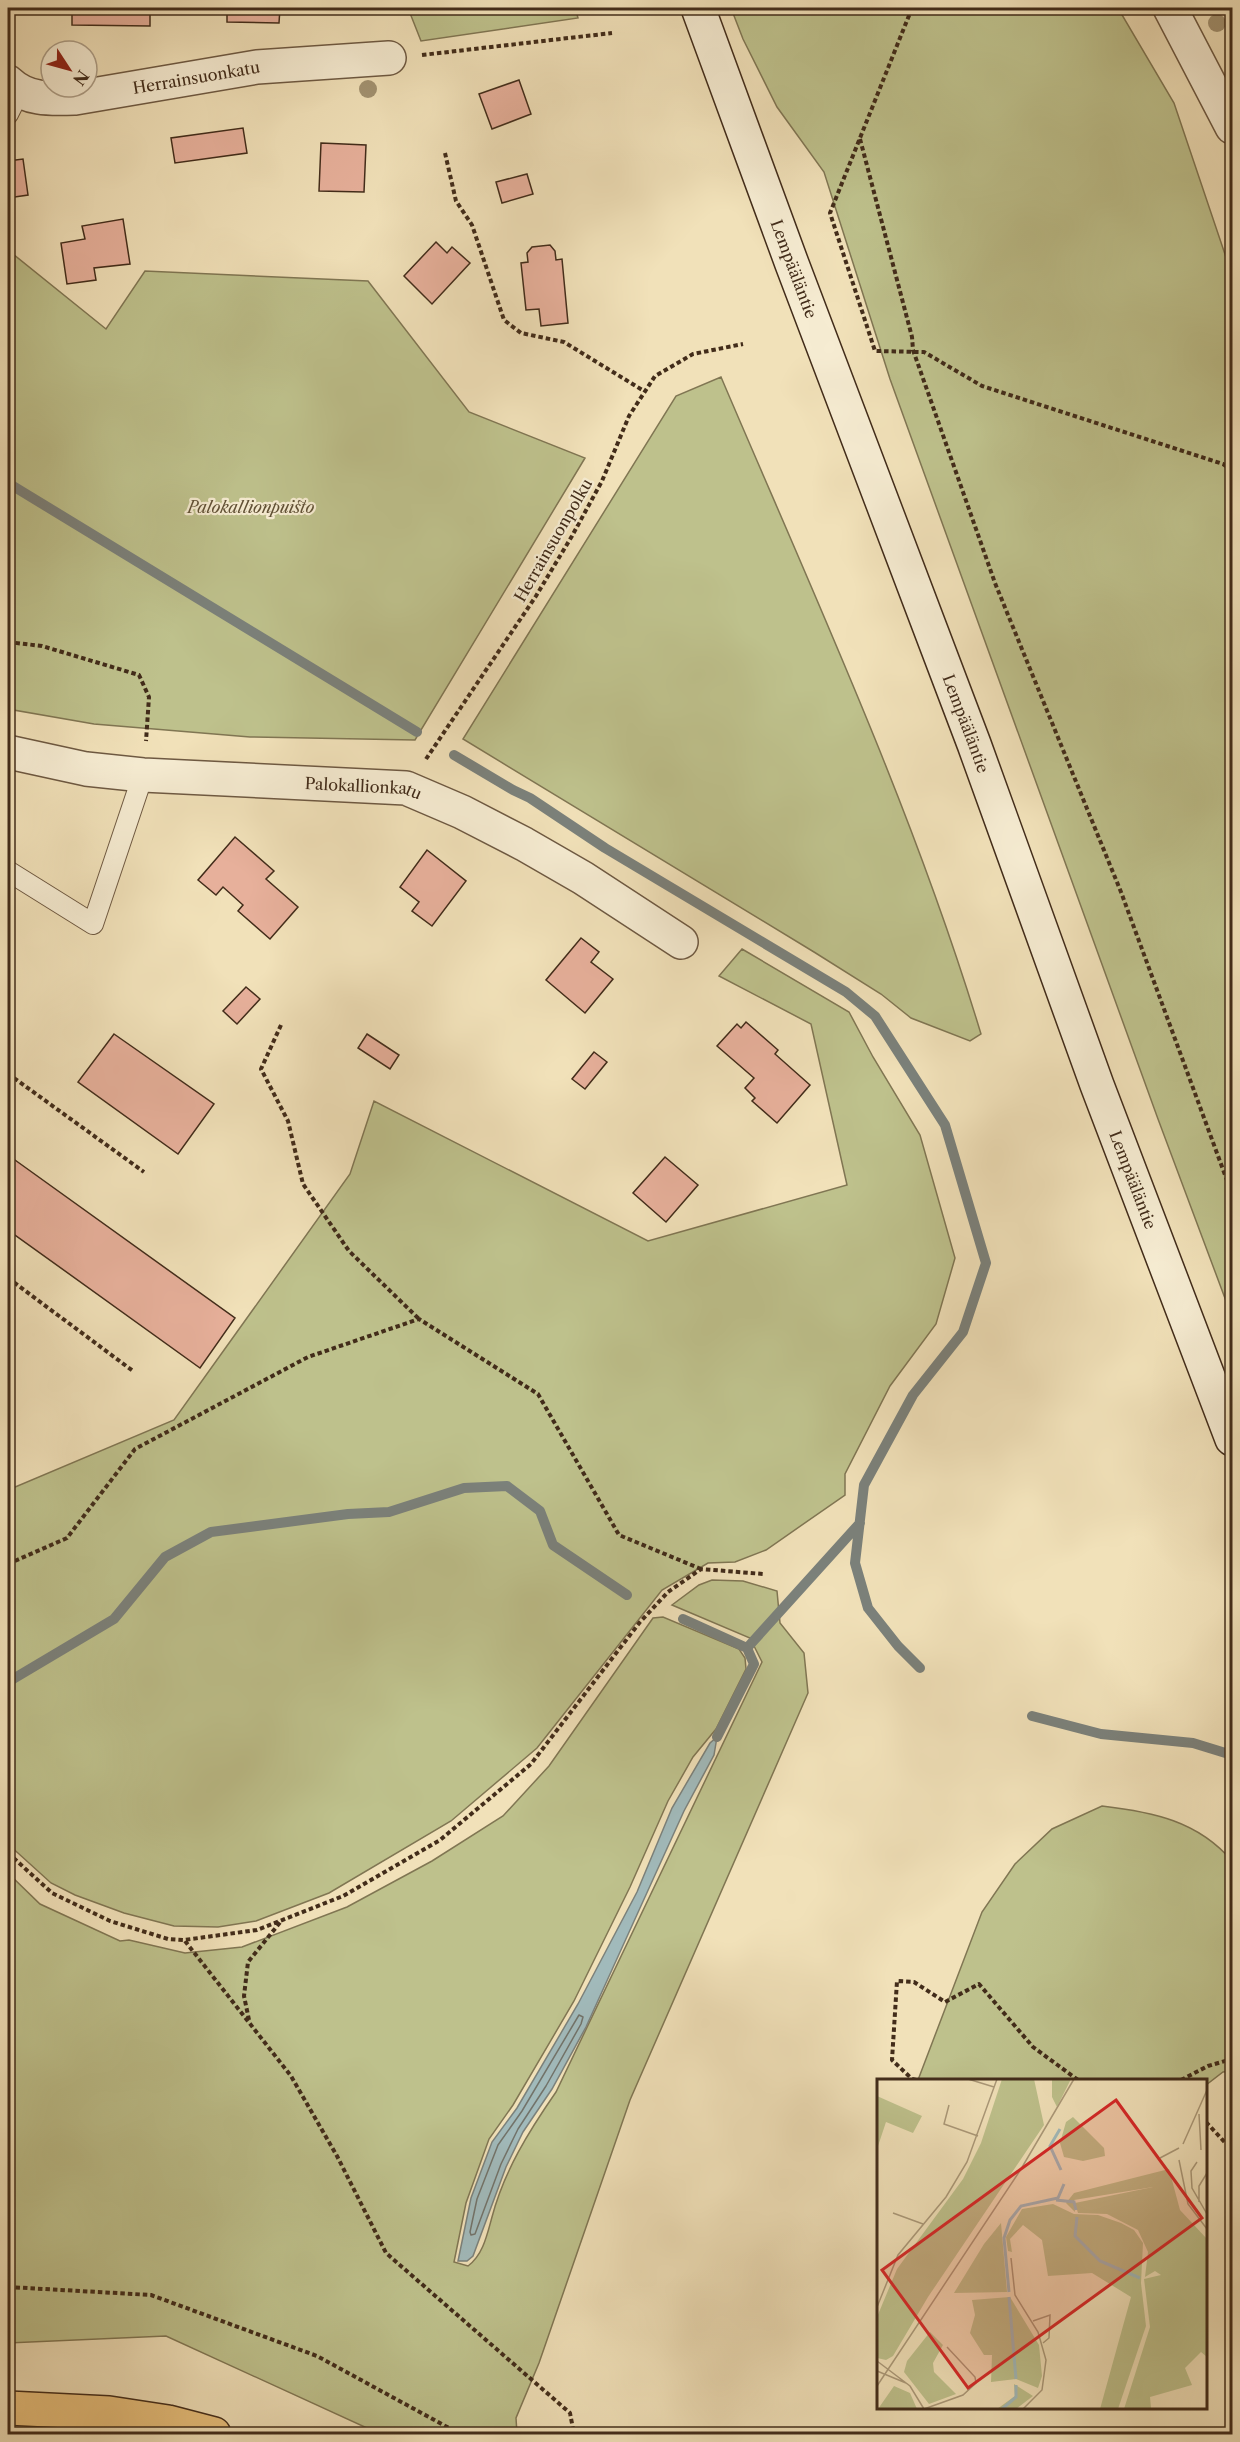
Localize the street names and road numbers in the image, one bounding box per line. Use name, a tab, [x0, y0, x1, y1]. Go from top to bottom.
street label: Herrainsuonkatu	[131, 57, 261, 98]
street label: Lempääläntie	[767, 217, 822, 321]
street label: Herrainsuonpolku	[510, 475, 597, 605]
street label: Lempääläntie	[938, 671, 994, 776]
street label: Palokallionkatu	[304, 773, 425, 804]
street label: Lempääläntie	[1105, 1128, 1161, 1232]

